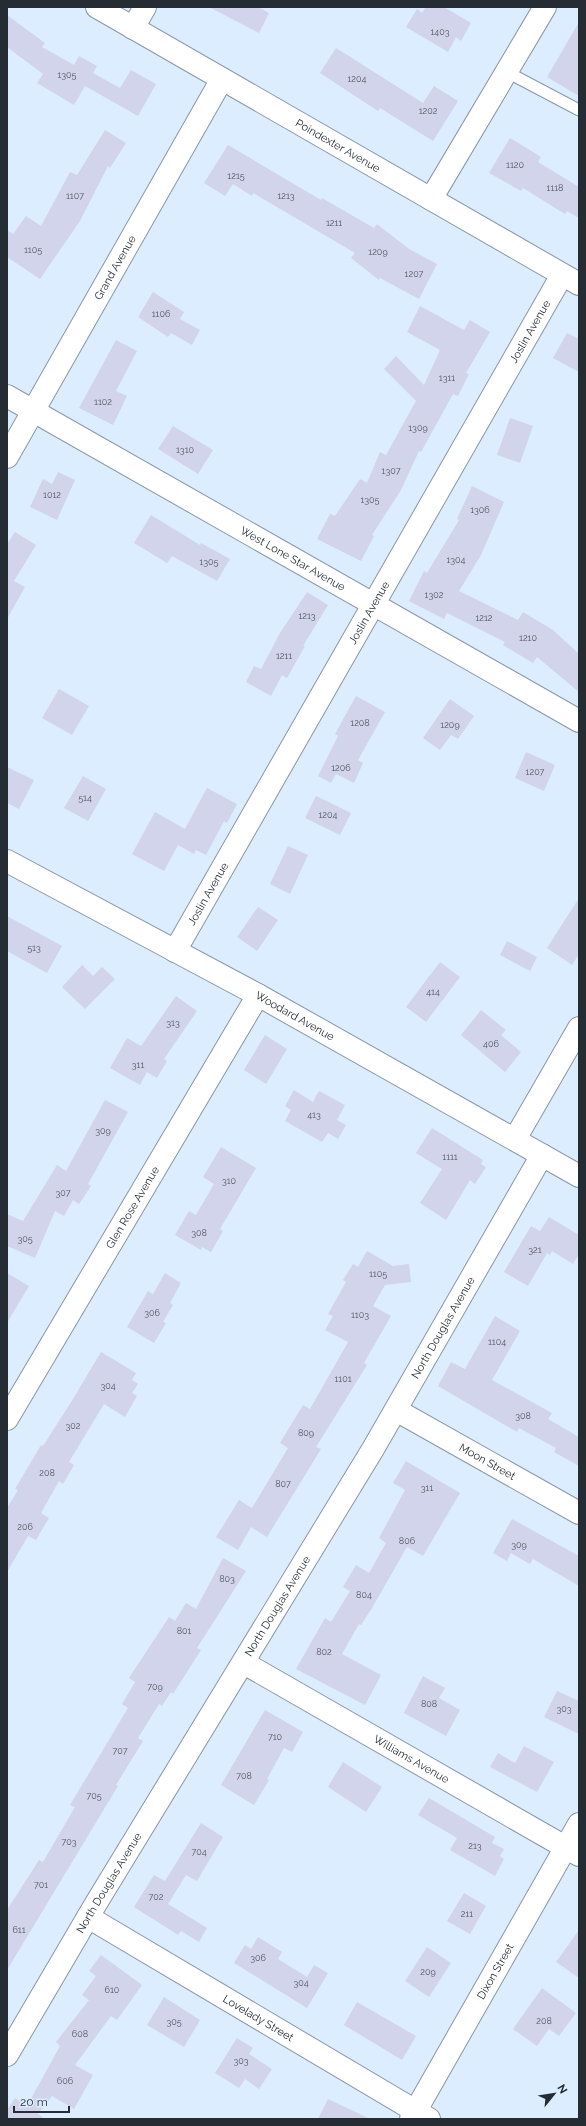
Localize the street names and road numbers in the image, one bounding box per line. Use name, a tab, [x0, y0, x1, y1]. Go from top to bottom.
street label: Poindexter Avenue	[293, 116, 383, 175]
street label: Grand Avenue	[91, 232, 139, 302]
street label: Joslin Avenue	[507, 297, 553, 365]
street label: West Lone Star Avenue	[238, 524, 348, 594]
street label: Joslin Avenue	[346, 578, 392, 646]
street label: Joslin Avenue	[185, 860, 231, 927]
street label: Woodard Avenue	[253, 988, 337, 1043]
street label: Glen Rose Avenue	[103, 1163, 162, 1251]
street label: North Douglas Avenue	[408, 1274, 477, 1381]
street label: Moon Street	[457, 1441, 518, 1483]
street label: North Douglas Avenue	[242, 1553, 313, 1659]
street label: Williams Avenue	[371, 1732, 452, 1786]
street label: North Douglas Avenue	[74, 1830, 144, 1935]
street label: Dixon Street	[474, 1941, 516, 2001]
street label: Lovelady Street	[221, 1992, 296, 2044]

